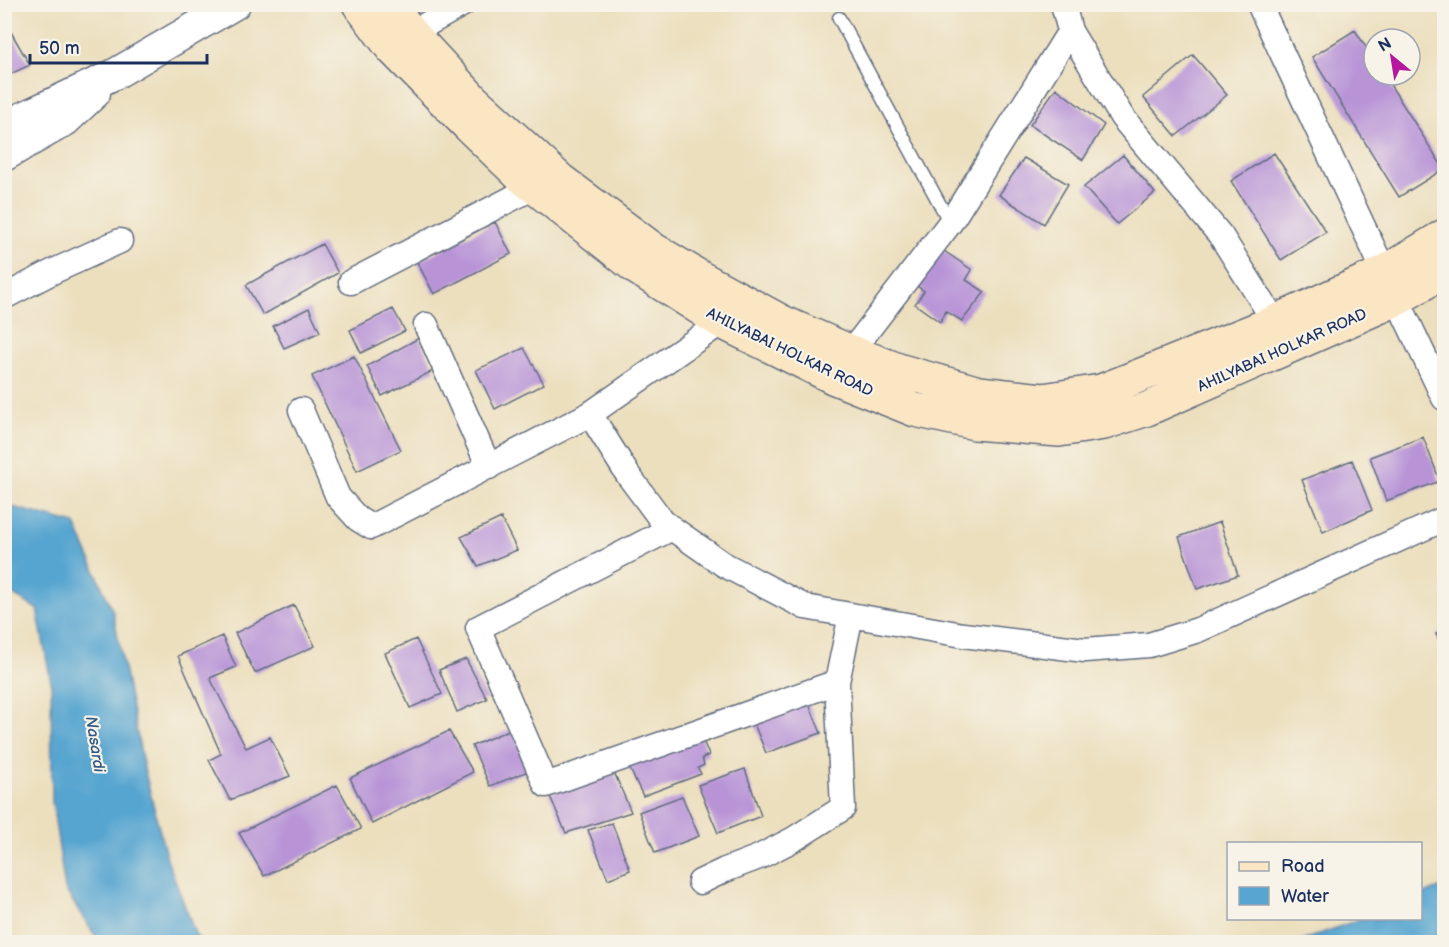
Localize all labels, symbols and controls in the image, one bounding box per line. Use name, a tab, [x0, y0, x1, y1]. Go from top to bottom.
scale bar	[30, 27, 207, 65]
north arrow	[1362, 27, 1422, 87]
text: N	[1375, 34, 1395, 57]
text: 50 m	[39, 38, 80, 59]
street label: AHILYABAI HOLKAR ROAD	[703, 304, 876, 401]
street label: AHILYABAI HOLKAR ROAD	[1195, 304, 1370, 396]
water label: Nasardi	[81, 715, 109, 775]
legend	[1227, 842, 1422, 920]
text: Road	[1281, 856, 1325, 877]
text: Water	[1281, 886, 1329, 907]

